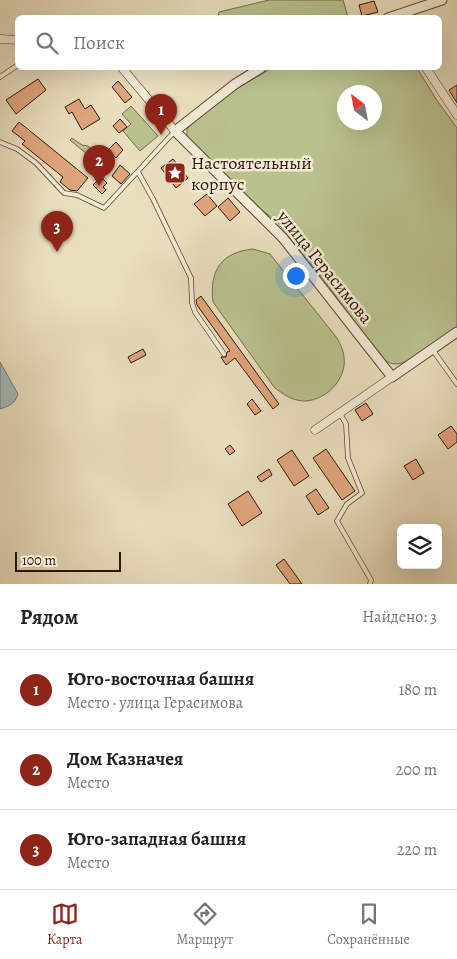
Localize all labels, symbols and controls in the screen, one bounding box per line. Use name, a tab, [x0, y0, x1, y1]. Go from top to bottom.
search box	[15, 15, 442, 70]
icon: search	[33, 29, 61, 57]
text: Поиск	[73, 30, 125, 56]
north arrow	[337, 85, 382, 130]
pin: 1	[145, 94, 177, 135]
pin: 2	[83, 145, 115, 186]
place label: Настоятельный корпус	[191, 151, 312, 196]
place icon: Настоятельный корпус	[163, 161, 187, 185]
street label: улица Герасимова	[271, 204, 379, 329]
pin: 3	[41, 211, 73, 252]
your location	[283, 263, 309, 289]
map controls	[397, 524, 442, 569]
button: layers	[397, 524, 442, 569]
scale bar	[15, 549, 121, 572]
text: 100 m	[22, 551, 56, 570]
text: Рядом	[20, 603, 78, 631]
text: Найдено: 3	[362, 606, 437, 628]
text: Юго-восточная башня	[67, 666, 254, 692]
text: 1	[33, 679, 39, 701]
text: 180 m	[399, 679, 437, 701]
text: Место · улица Герасимова	[67, 692, 243, 714]
text: Дом Казначея	[67, 746, 183, 772]
text: 2	[32, 759, 40, 781]
text: 200 m	[396, 759, 437, 781]
text: Место	[67, 772, 110, 794]
text: Юго-западная башня	[67, 826, 246, 852]
text: 3	[33, 839, 39, 861]
text: 220 m	[397, 839, 437, 861]
text: Место	[67, 852, 110, 874]
tab: Карта	[47, 900, 82, 949]
tab: Маршрут	[177, 900, 233, 949]
tab: Сохранённые	[327, 900, 410, 949]

